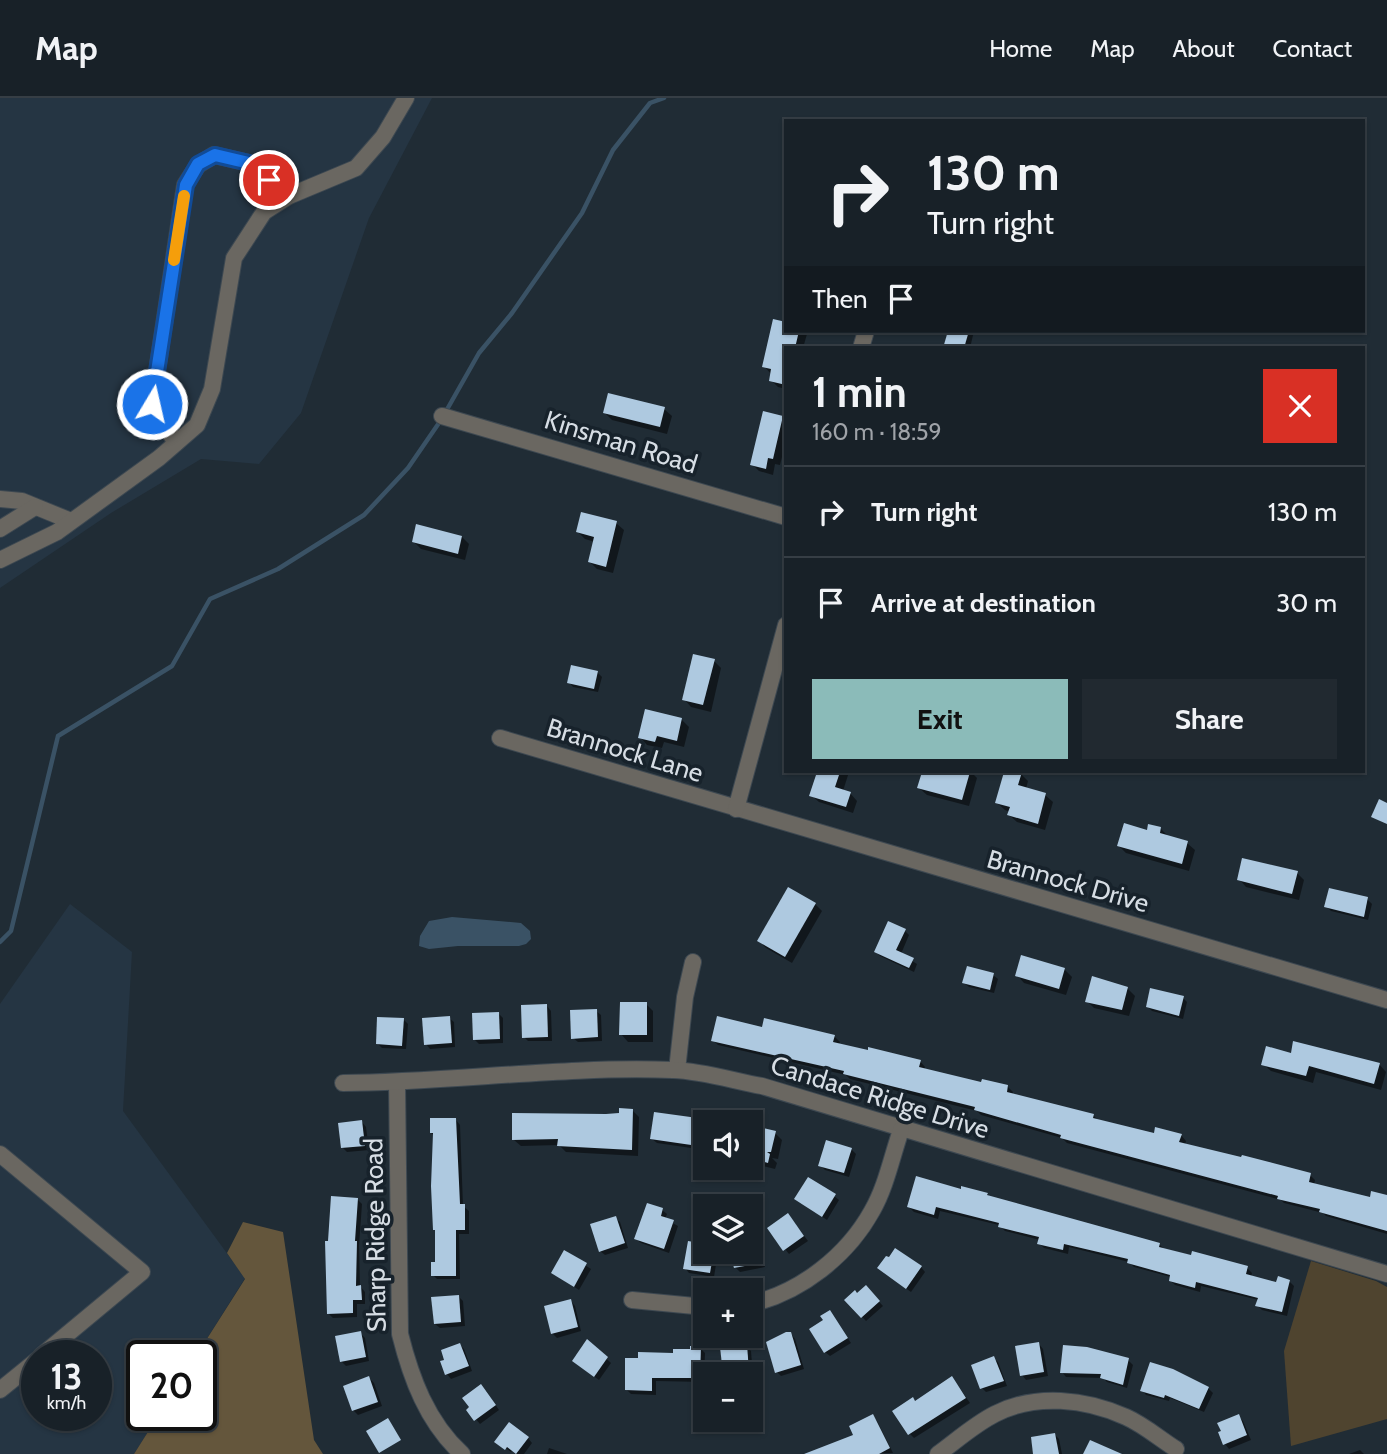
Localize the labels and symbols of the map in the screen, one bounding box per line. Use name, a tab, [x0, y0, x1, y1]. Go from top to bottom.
pin	[239, 150, 299, 210]
position arrow	[115, 367, 189, 441]
street label: Kinsman Road	[541, 404, 701, 480]
street label: Brannock Lane	[543, 711, 707, 789]
street label: Brannock Drive	[983, 843, 1153, 919]
street label: Candace Ridge Drive	[767, 1049, 993, 1145]
street label: Sharp Ridge Road	[357, 1138, 393, 1332]
speed limit sign: 20	[126, 1340, 217, 1431]

